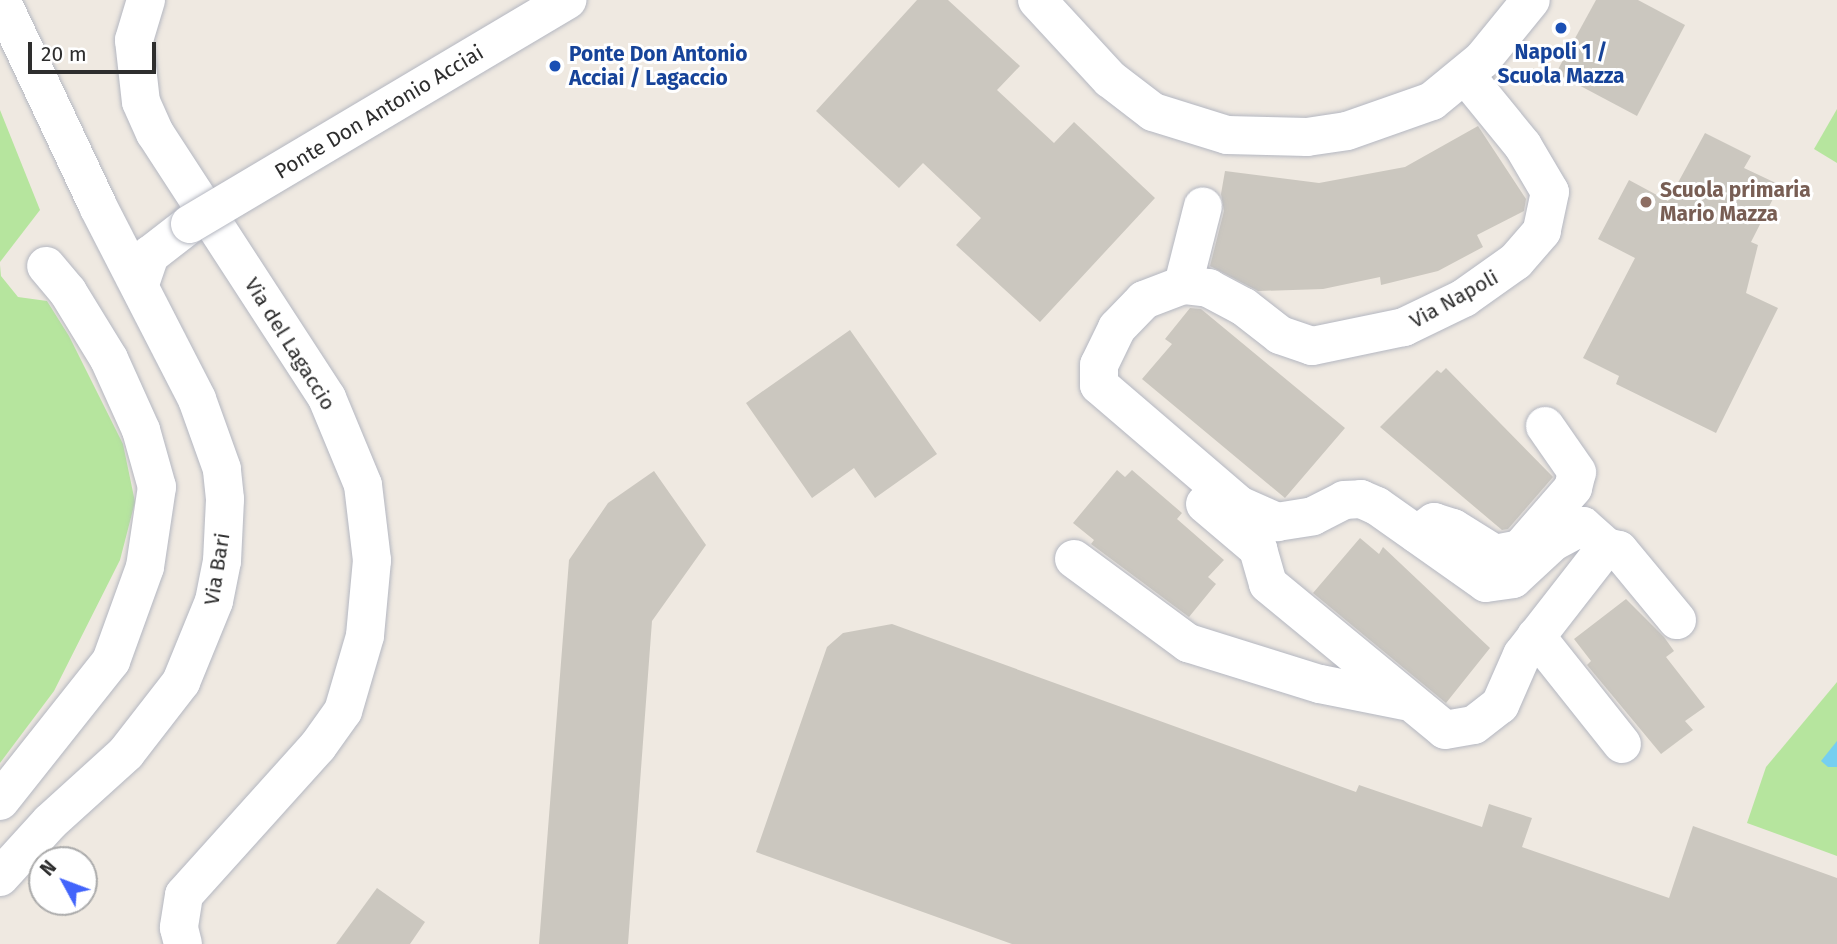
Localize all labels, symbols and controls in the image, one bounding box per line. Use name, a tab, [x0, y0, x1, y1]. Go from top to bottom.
marker: Napoli 1 / Scuola Mazza	[1553, 20, 1569, 36]
scale bar	[32, 28, 159, 72]
place label: Napoli 1 / Scuola Mazza	[1497, 39, 1625, 89]
street label: Ponte Don Antonio Acciai	[270, 40, 488, 184]
text: 20 m	[41, 41, 87, 67]
place label: Ponte Don Antonio Acciai / Lagaccio	[569, 41, 747, 91]
marker: Ponte Don Antonio Acciai / Lagaccio	[547, 58, 563, 74]
place label: Scuola primaria Mario Mazza	[1660, 177, 1811, 227]
marker: Scuola primaria Mario Mazza	[1638, 194, 1654, 210]
street label: Via Napoli	[1405, 264, 1503, 334]
street label: Via del Lagaccio	[239, 273, 341, 415]
street label: Via Bari	[199, 531, 235, 607]
north arrow	[28, 846, 98, 916]
text: N	[35, 856, 61, 881]

